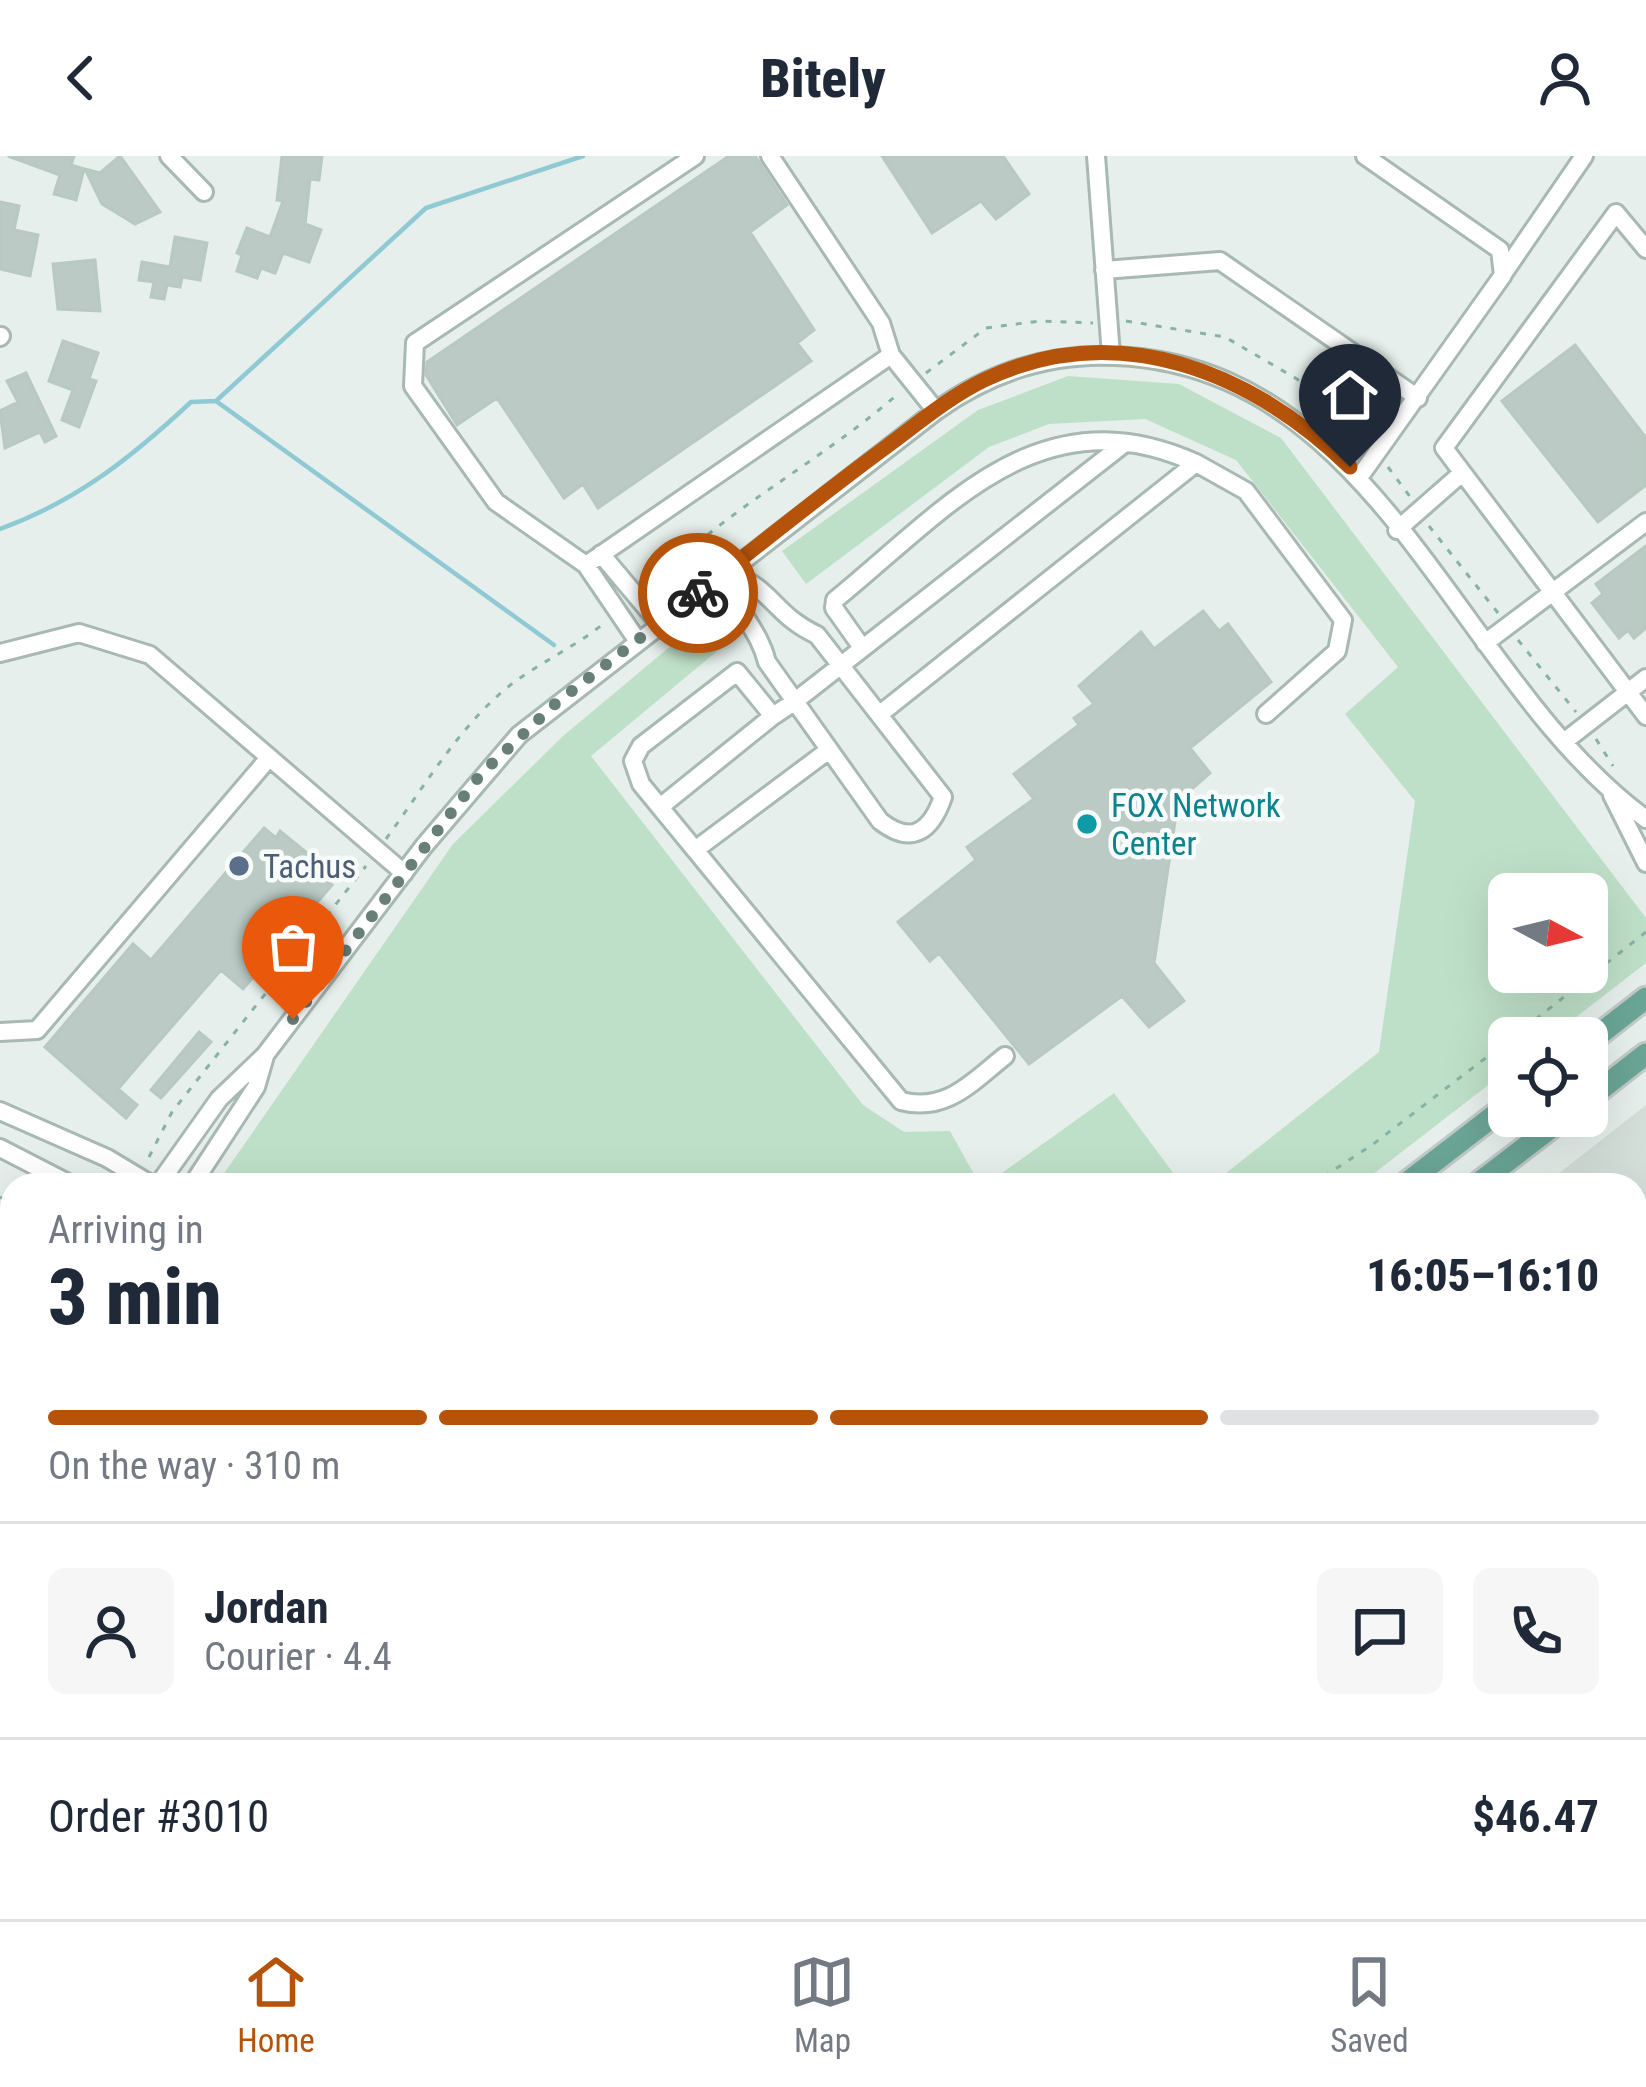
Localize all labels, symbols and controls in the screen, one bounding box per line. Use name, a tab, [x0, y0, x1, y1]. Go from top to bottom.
icon: back	[48, 45, 114, 111]
icon: person	[1532, 45, 1598, 111]
text: Bitely	[760, 47, 886, 110]
pin	[1299, 344, 1401, 467]
icon: home	[1317, 362, 1383, 428]
courier	[638, 533, 758, 653]
icon: bike	[665, 560, 731, 626]
place label: FOX Network Center	[1111, 786, 1281, 863]
marker: FOX Network Center	[1074, 811, 1100, 837]
place label: Tachus	[263, 847, 356, 886]
marker: Tachus	[226, 853, 252, 879]
north arrow	[1488, 873, 1608, 993]
map controls	[1488, 873, 1608, 1137]
pin	[242, 896, 344, 1019]
icon: bag	[260, 914, 326, 980]
button: locate	[1488, 1017, 1608, 1137]
text: Arriving in	[48, 1207, 204, 1253]
text: 16:05–16:10	[1366, 1249, 1599, 1302]
text: 3 min	[48, 1252, 222, 1343]
text: On the way · 310 m	[48, 1443, 340, 1489]
button: person	[48, 1568, 174, 1694]
button: chat	[1317, 1568, 1443, 1694]
button: phone	[1473, 1568, 1599, 1694]
text: Jordan	[204, 1581, 329, 1634]
text: Courier · 4.4	[204, 1634, 392, 1680]
text: Order #3010	[48, 1790, 269, 1843]
text: $46.47	[1472, 1790, 1599, 1843]
tab: Home	[237, 1949, 315, 2060]
tab: Map	[789, 1949, 855, 2060]
tab: Saved	[1330, 1949, 1409, 2060]

